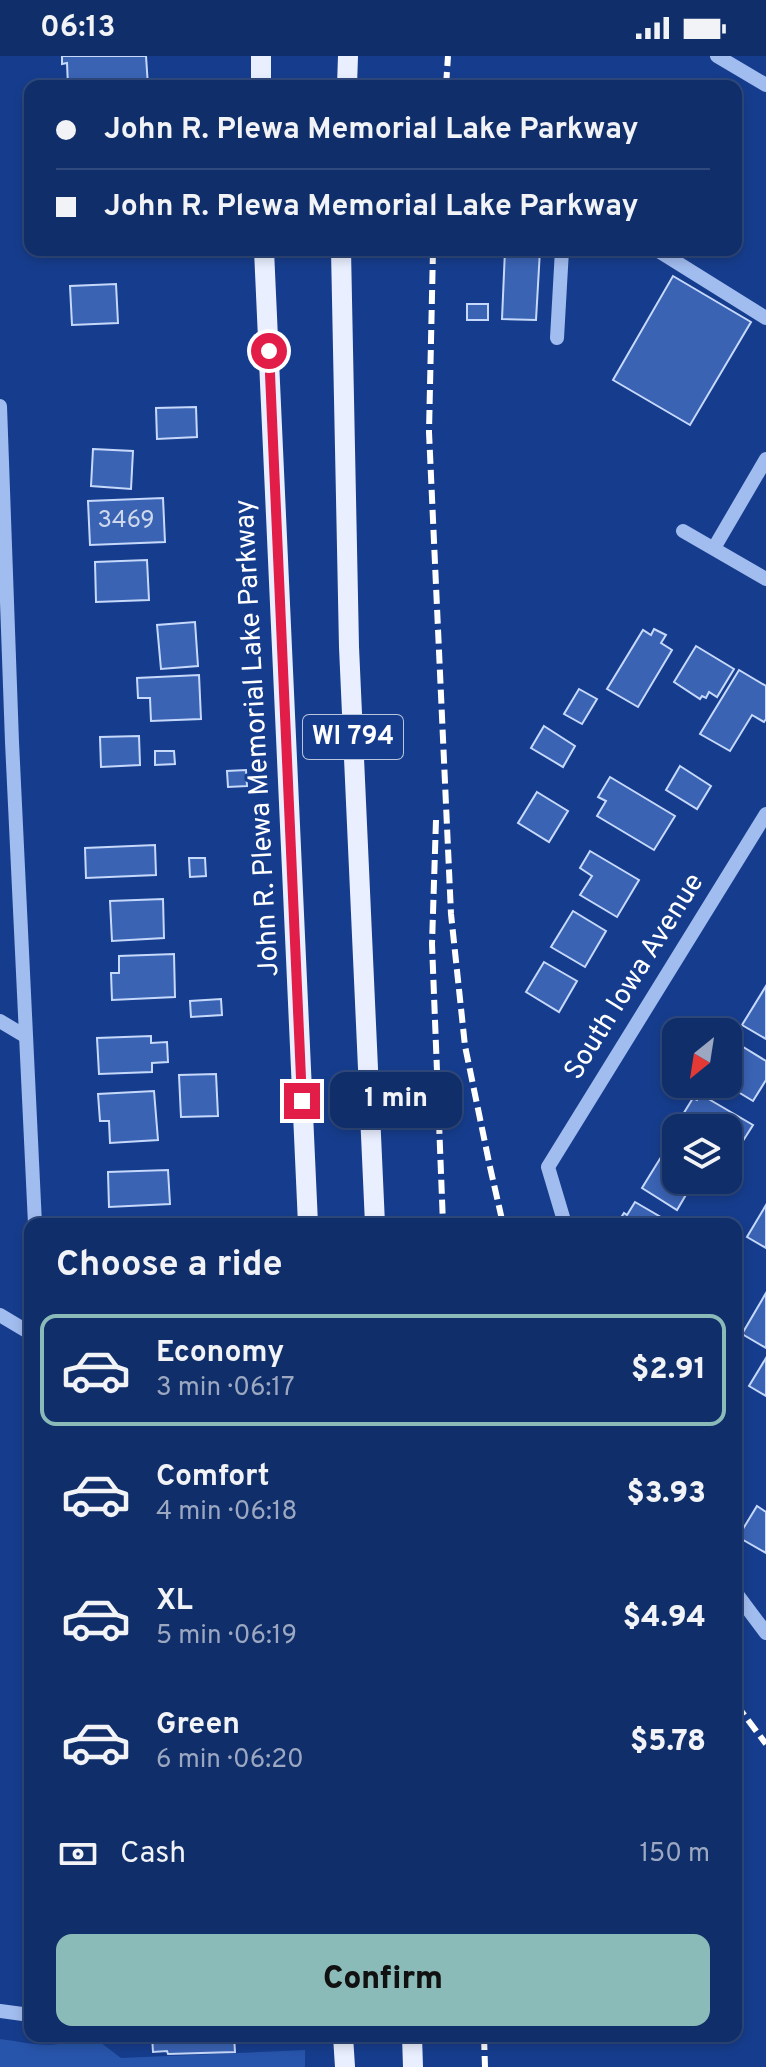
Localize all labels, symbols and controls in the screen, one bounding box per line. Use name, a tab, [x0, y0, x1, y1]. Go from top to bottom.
text: 06:13	[40, 10, 115, 47]
text: John R. Plewa Memorial Lake Parkway	[104, 112, 639, 149]
text: John R. Plewa Memorial Lake Parkway	[104, 189, 639, 226]
route start	[251, 333, 287, 369]
street label: John R. Plewa Memorial Lake Parkway	[228, 498, 288, 978]
house number: 3469	[97, 506, 155, 536]
road number: WI 794	[303, 715, 403, 759]
street label: South Iowa Avenue	[557, 867, 713, 1087]
north arrow	[662, 1018, 742, 1098]
map controls	[662, 1018, 742, 1194]
callout: 1 min	[330, 1073, 462, 1129]
route end	[284, 1083, 320, 1119]
text: 1 min	[364, 1083, 428, 1116]
button: layers	[662, 1114, 742, 1194]
text: Choose a ride	[56, 1243, 282, 1289]
icon: car	[60, 1334, 132, 1406]
text: Economy	[156, 1335, 284, 1372]
text: $2.91	[631, 1352, 706, 1389]
text: 3 min · 06:17	[156, 1372, 294, 1405]
icon: car	[60, 1458, 132, 1530]
text: Comfort	[156, 1459, 269, 1496]
text: $3.93	[627, 1476, 706, 1513]
text: 4 min · 06:18	[156, 1496, 297, 1529]
icon: car	[60, 1582, 132, 1654]
text: XL	[156, 1583, 193, 1620]
text: $4.94	[623, 1600, 706, 1637]
text: 5 min · 06:19	[156, 1620, 297, 1653]
icon: car	[60, 1706, 132, 1778]
text: Green	[156, 1707, 240, 1744]
text: $5.78	[630, 1724, 706, 1761]
text: 6 min · 06:20	[156, 1744, 304, 1777]
icon: cash	[56, 1832, 100, 1876]
text: Cash	[120, 1836, 186, 1873]
text: 150 m	[639, 1838, 710, 1871]
button: Confirm	[56, 1934, 710, 2026]

